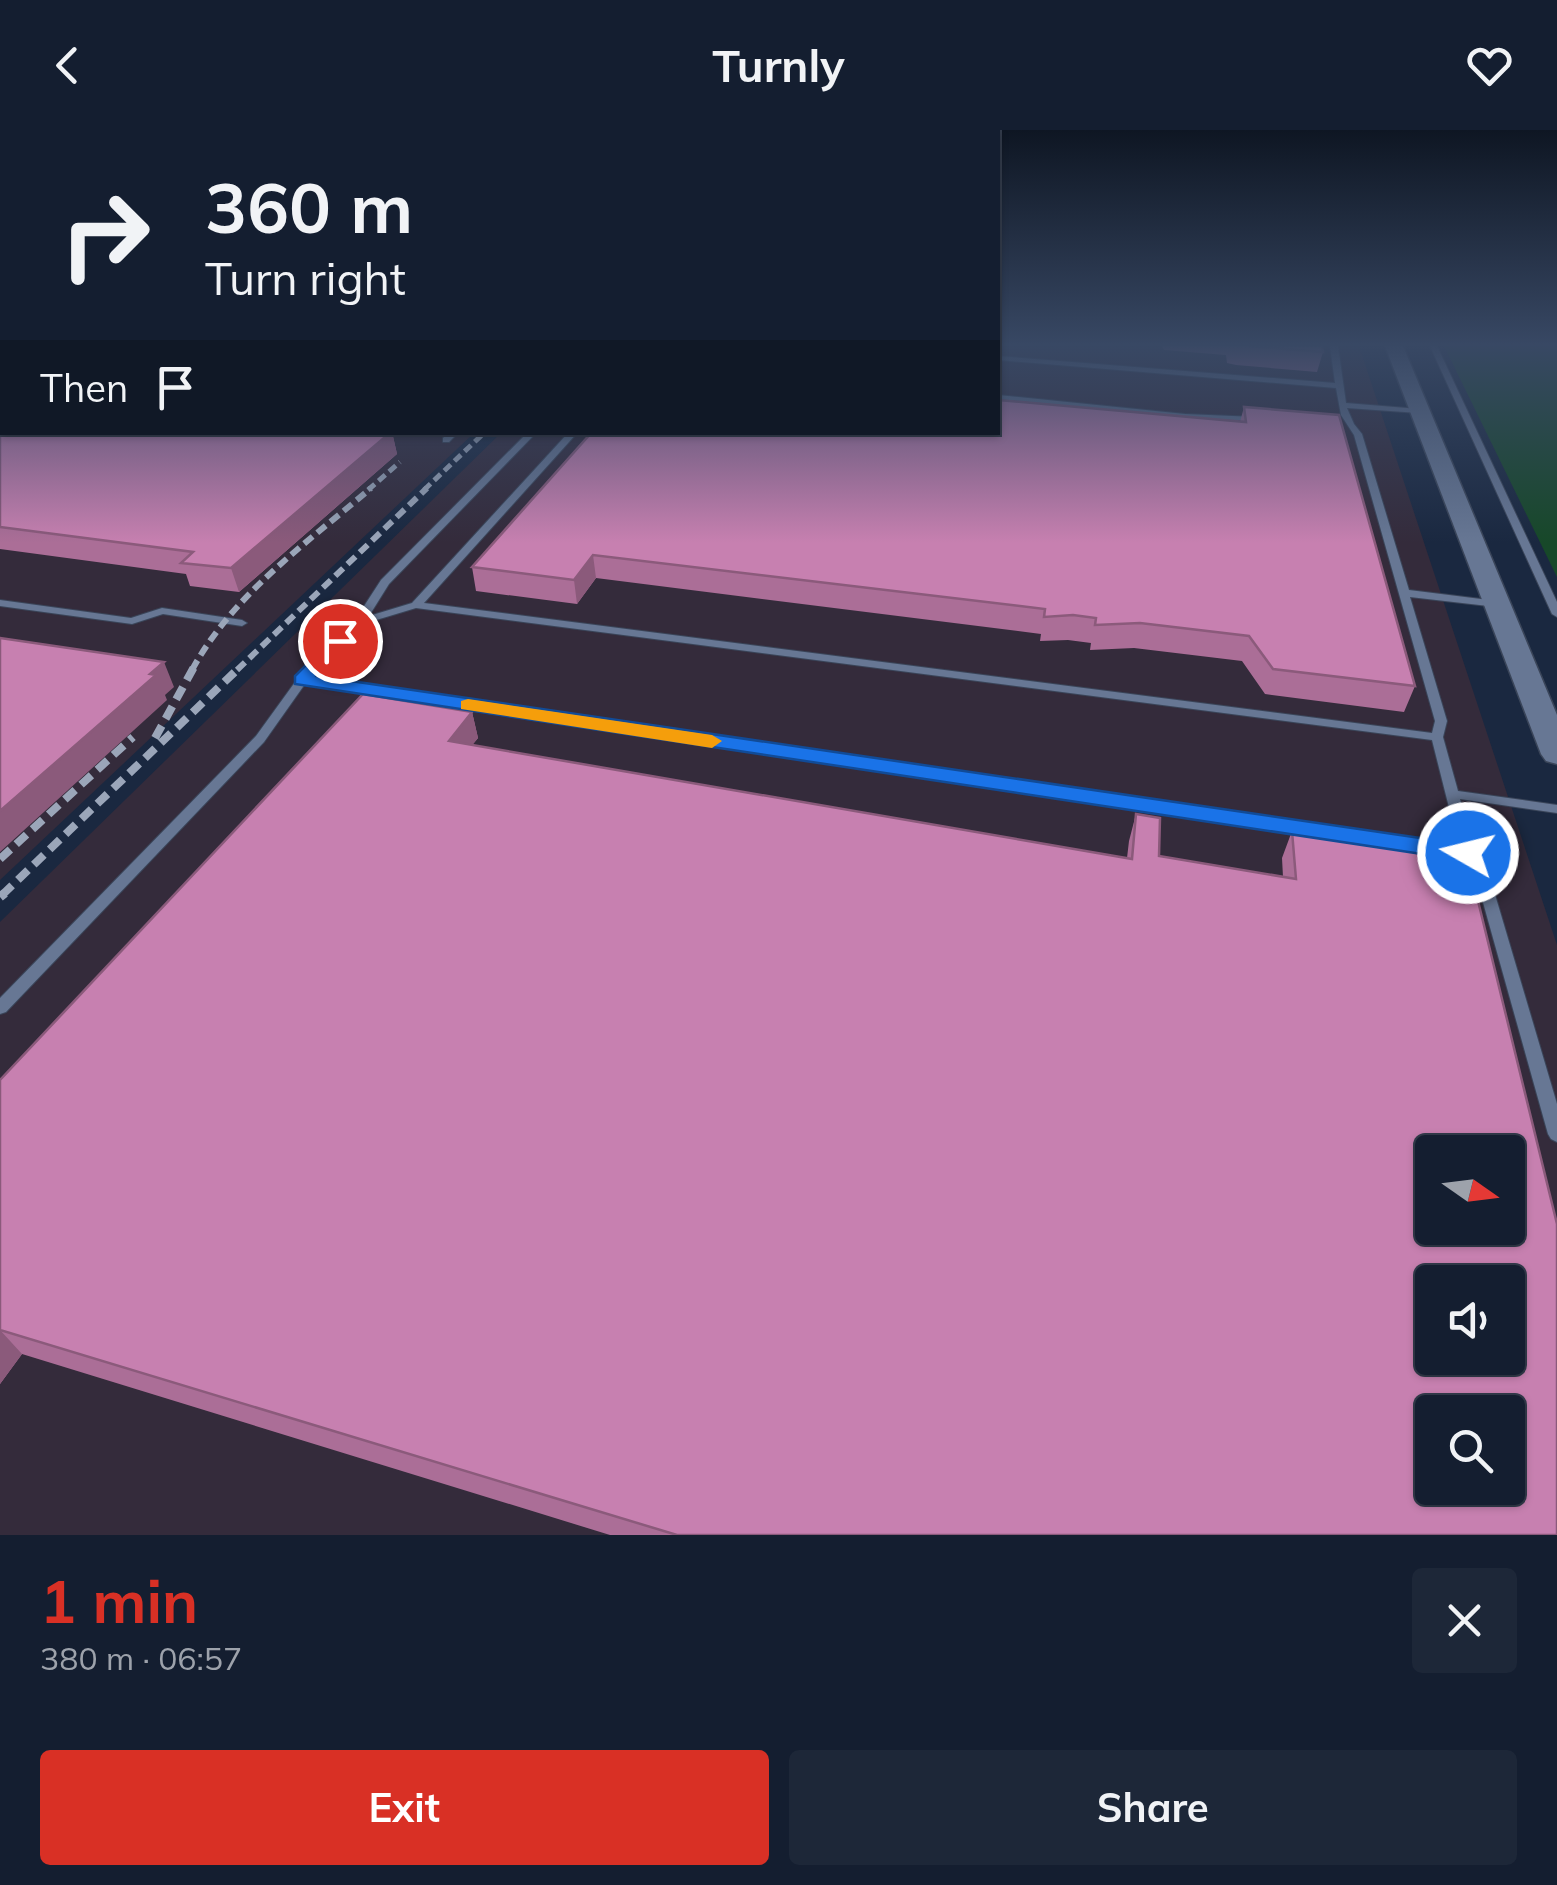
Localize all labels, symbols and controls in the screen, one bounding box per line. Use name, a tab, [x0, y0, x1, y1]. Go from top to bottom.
text: Turnly	[712, 37, 845, 93]
icon: back	[40, 38, 95, 93]
icon: heart	[1462, 38, 1517, 93]
text: 360 m	[205, 163, 413, 251]
icon: right	[40, 170, 170, 300]
text: Turn right	[205, 250, 406, 306]
icon: arrive	[148, 360, 203, 415]
text: Then	[40, 364, 128, 412]
pin	[298, 599, 383, 684]
icon: arrive	[313, 614, 368, 669]
position arrow	[1416, 801, 1520, 905]
north arrow	[1415, 1135, 1525, 1245]
map controls	[1415, 1135, 1525, 1505]
button: sound	[1415, 1265, 1525, 1375]
button: search	[1415, 1395, 1525, 1505]
text: 1 min	[40, 1563, 198, 1638]
button: close	[1412, 1568, 1517, 1673]
text: 380 m · 06:57	[40, 1638, 242, 1678]
button: Exit	[40, 1750, 769, 1865]
button: Share	[789, 1750, 1517, 1865]

